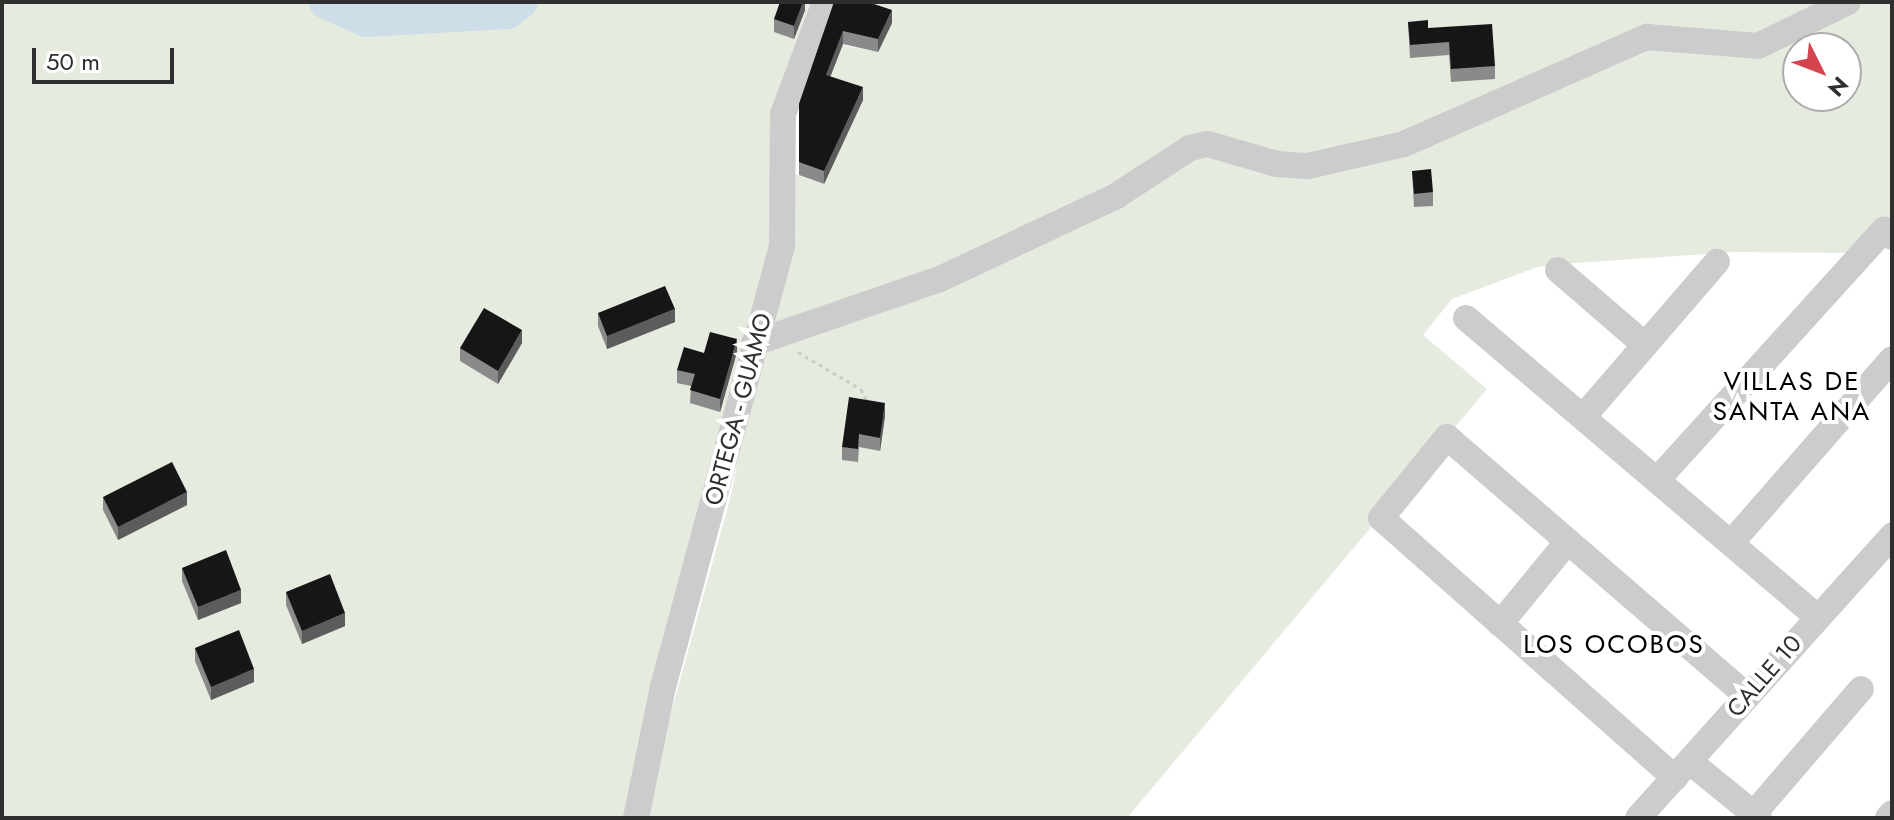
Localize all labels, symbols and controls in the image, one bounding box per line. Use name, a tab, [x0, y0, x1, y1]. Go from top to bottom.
scale bar	[36, 32, 178, 82]
north arrow	[1782, 32, 1862, 112]
text: 50 m	[46, 44, 100, 79]
text: N	[1821, 70, 1856, 104]
street label: ORTEGA - GUAMO	[698, 310, 778, 508]
district label: VILLAS DE SANTA ANA	[1713, 366, 1871, 428]
district label: LOS OCOBOS	[1523, 629, 1705, 661]
street label: CALLE 10	[1721, 629, 1807, 723]

